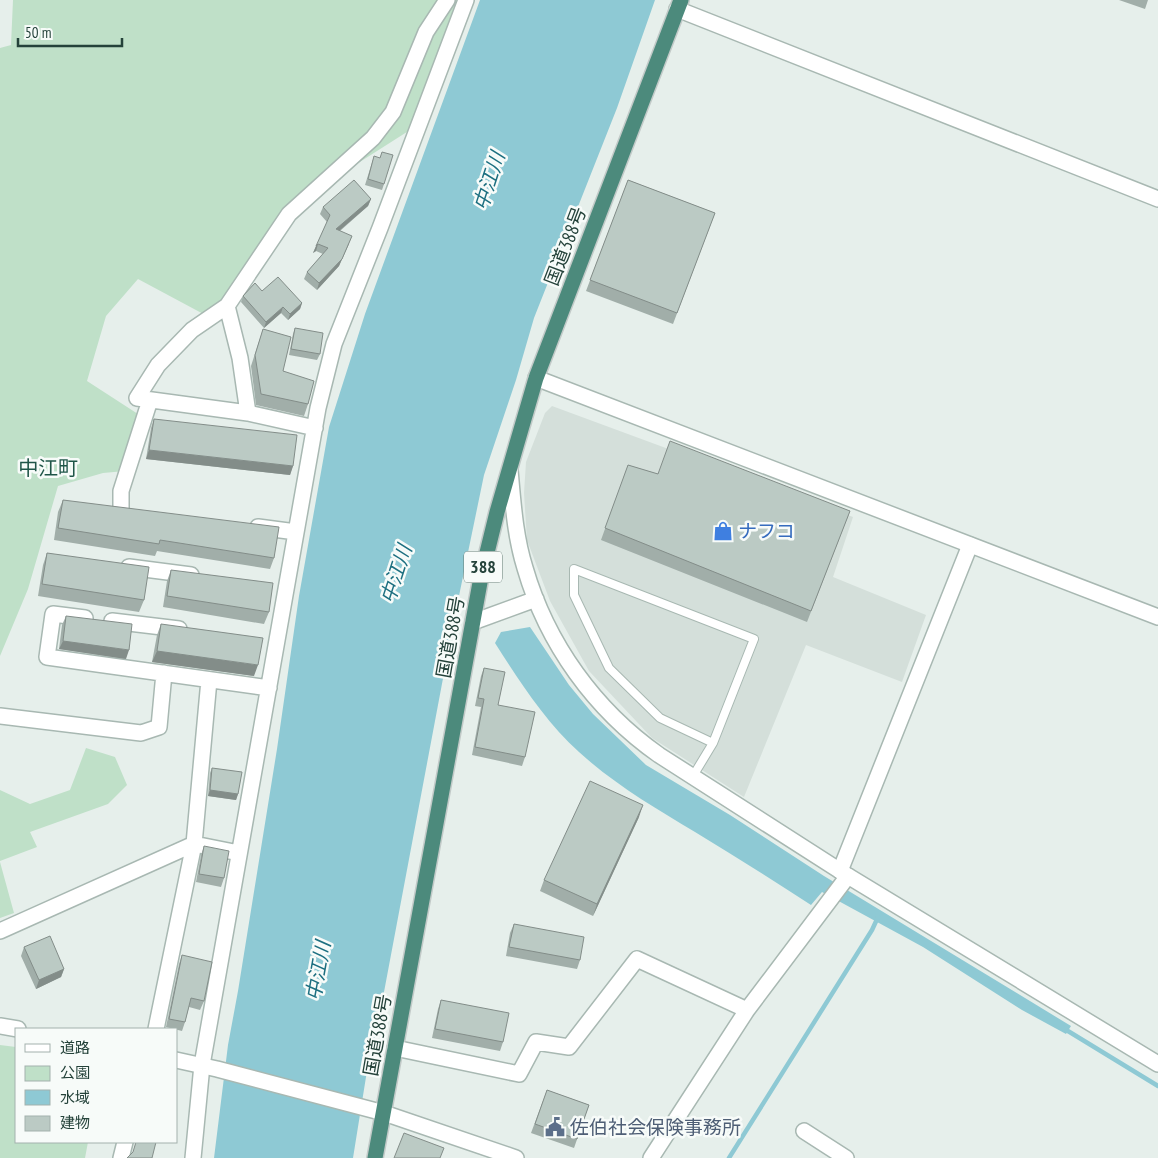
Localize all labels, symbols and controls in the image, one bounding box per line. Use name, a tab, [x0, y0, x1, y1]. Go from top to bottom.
scale bar	[18, 15, 121, 47]
text: 50 m	[25, 23, 51, 42]
water label: 中江川	[467, 147, 511, 214]
street label: 国道388号	[539, 203, 591, 289]
district label: 中江町	[18, 455, 78, 481]
place label: ナフコ	[738, 519, 795, 543]
shop icon: ナフコ	[712, 520, 734, 542]
water label: 中江川	[374, 540, 418, 607]
road number: 388	[464, 552, 502, 582]
street label: 国道388号	[431, 594, 469, 680]
water label: 中江川	[300, 937, 336, 1003]
street label: 国道388号	[358, 992, 396, 1078]
legend	[15, 1028, 178, 1143]
text: 道路	[60, 1038, 90, 1057]
text: 公園	[60, 1063, 90, 1082]
text: 水域	[60, 1088, 90, 1107]
text: 建物	[60, 1113, 90, 1132]
place label: 佐伯社会保険事務所	[570, 1115, 741, 1139]
public building icon: 佐伯社会保険事務所	[544, 1116, 566, 1138]

